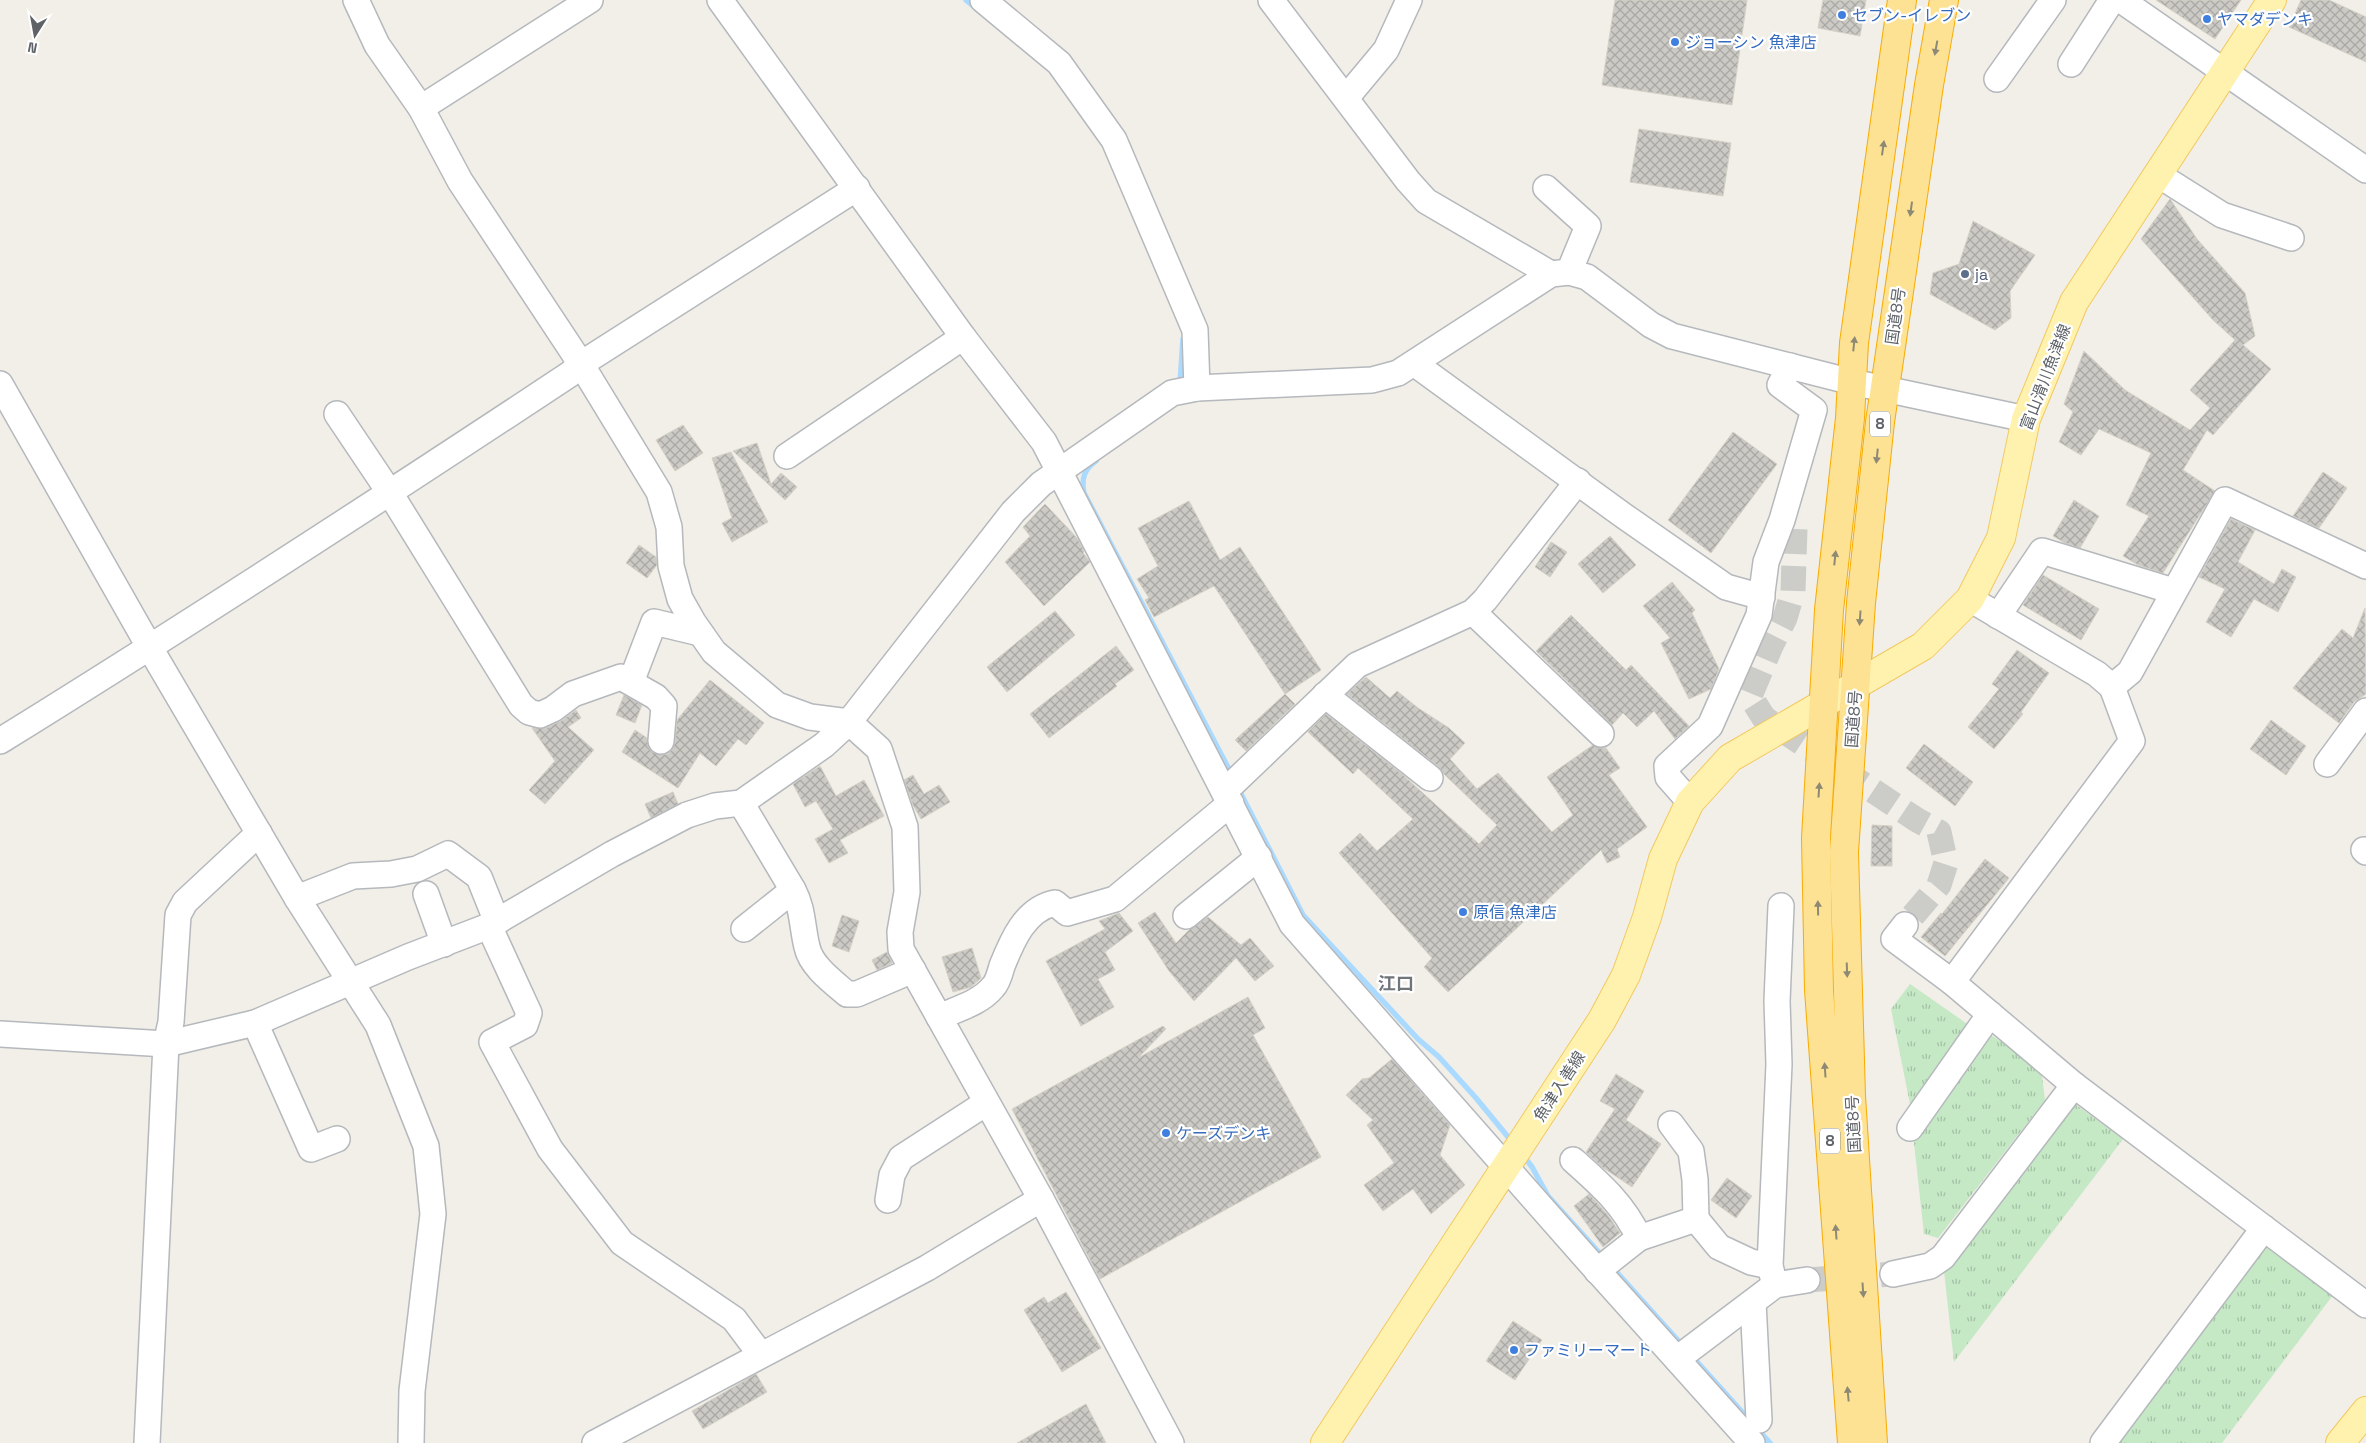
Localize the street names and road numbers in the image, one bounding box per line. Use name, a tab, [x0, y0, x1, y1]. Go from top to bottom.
street label: 国道8号	[1881, 286, 1910, 346]
street label: 富山滑川魚津線	[2016, 321, 2075, 433]
road number: 8	[1870, 412, 1890, 436]
street label: 国道8号	[1841, 689, 1866, 749]
street label: 魚津入善線	[1529, 1047, 1590, 1126]
street label: 国道8号	[1841, 1094, 1866, 1153]
road number: 8	[1820, 1128, 1840, 1154]

